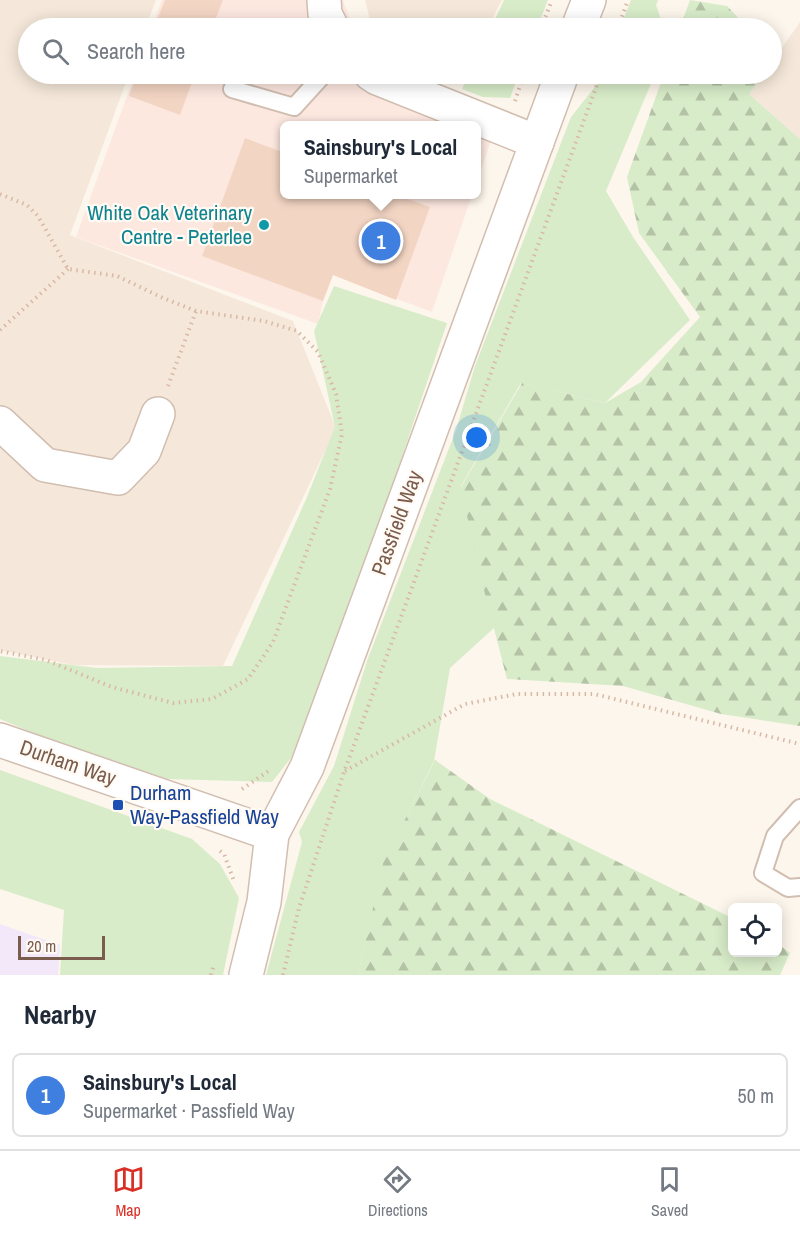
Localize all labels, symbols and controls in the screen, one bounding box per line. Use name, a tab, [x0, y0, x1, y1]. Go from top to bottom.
search box	[18, 18, 782, 84]
icon: search	[39, 35, 72, 68]
text: Search here	[87, 36, 185, 66]
popup	[280, 121, 481, 199]
text: Sainsbury's Local	[304, 132, 457, 162]
text: Supermarket	[304, 162, 398, 189]
place label: White Oak Veterinary Centre - Peterlee	[87, 198, 252, 251]
marker: White Oak Veterinary Centre - Peterlee	[257, 218, 271, 232]
pin: 1	[362, 218, 400, 264]
your location	[462, 423, 491, 452]
street label: Passfield Way	[364, 466, 429, 579]
street label: Durham Way	[16, 733, 120, 793]
place label: Durham Way-Passfield Way	[130, 778, 279, 831]
marker: Durham Way-Passfield Way	[111, 798, 125, 812]
map controls	[728, 903, 782, 957]
button: locate	[728, 903, 782, 957]
scale bar	[18, 933, 105, 960]
text: 20 m	[27, 935, 56, 957]
text: Nearby	[24, 997, 96, 1032]
text: Sainsbury's Local	[83, 1067, 237, 1097]
text: 1	[41, 1082, 50, 1109]
text: 50 m	[738, 1082, 774, 1109]
text: Supermarket · Passfield Way	[83, 1097, 295, 1124]
tab: Map	[112, 1163, 145, 1221]
tab: Directions	[368, 1163, 428, 1221]
tab: Saved	[651, 1163, 688, 1221]

